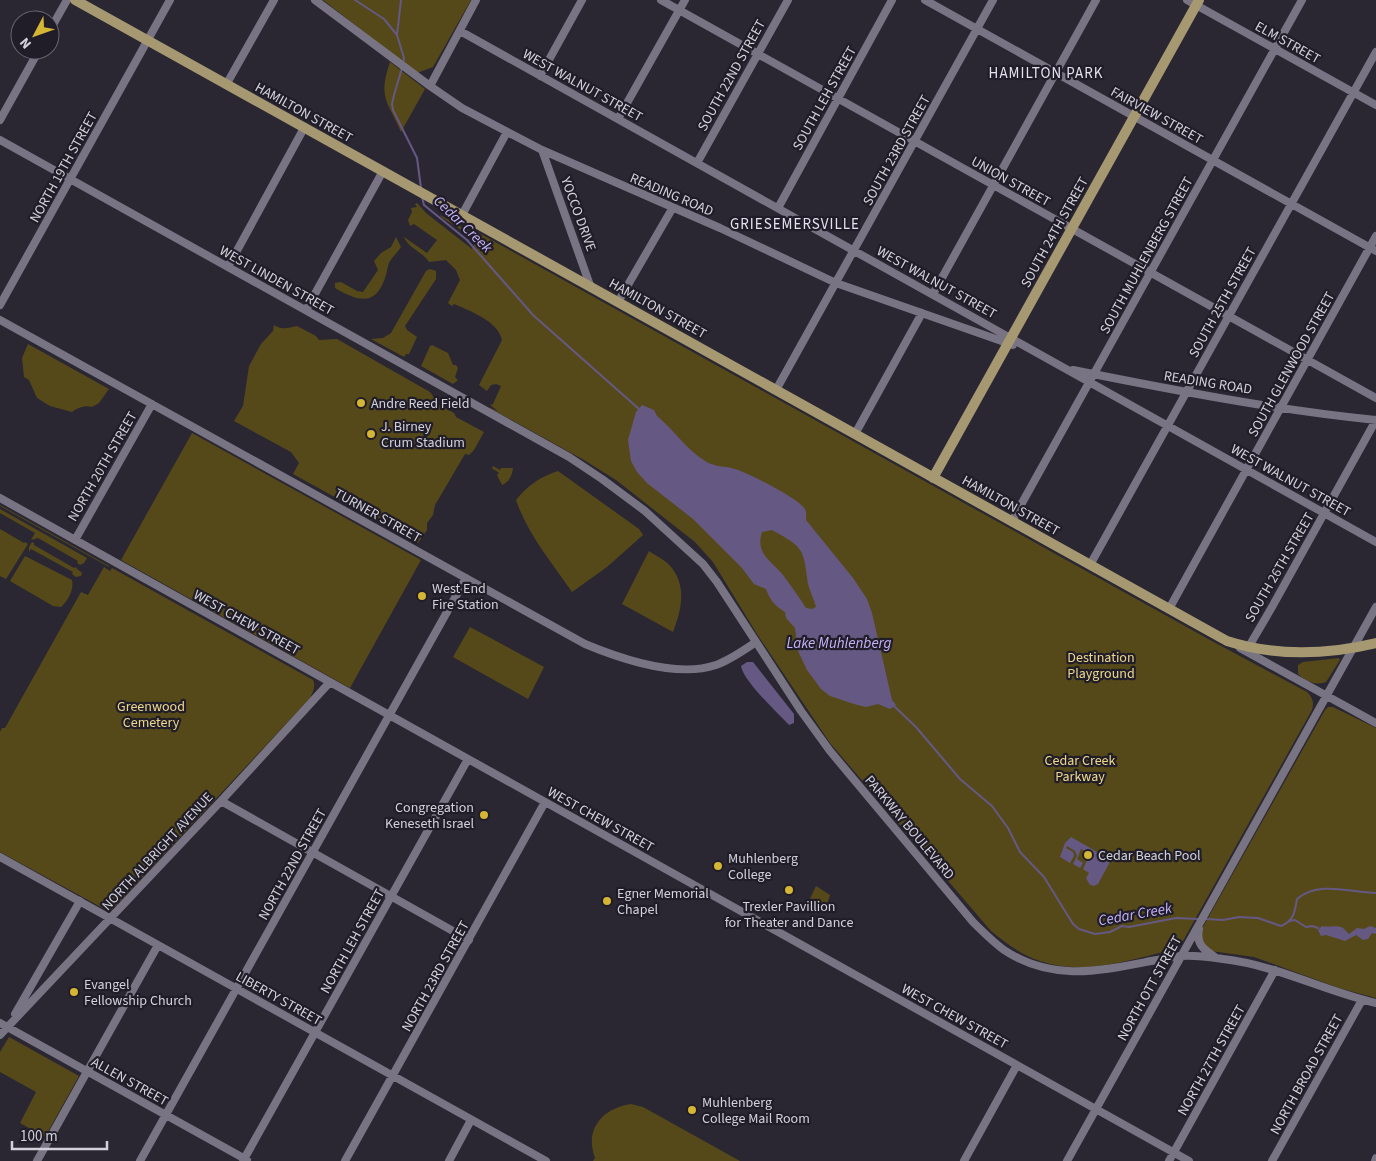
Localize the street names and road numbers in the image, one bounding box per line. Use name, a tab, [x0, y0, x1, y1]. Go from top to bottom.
street label: SOUTH 22ND STREET	[693, 16, 771, 135]
street label: ELM STREET	[1251, 17, 1324, 69]
street label: SOUTH LEH STREET	[788, 42, 862, 154]
street label: WEST WALNUT STREET	[519, 44, 647, 127]
street label: HAMILTON STREET	[251, 78, 356, 148]
street label: FAIRVIEW STREET	[1107, 82, 1207, 150]
street label: SOUTH 23RD STREET	[858, 91, 936, 209]
street label: NORTH 19TH STREET	[25, 108, 103, 226]
street label: UNION STREET	[967, 152, 1054, 212]
street label: READING ROAD	[627, 168, 717, 222]
street label: YOCCO DRIVE	[555, 173, 601, 254]
street label: SOUTH 24TH STREET	[1016, 173, 1094, 291]
street label: SOUTH MUHLENBERG STREET	[1095, 173, 1199, 338]
street label: WEST LINDEN STREET	[216, 241, 338, 321]
street label: WEST WALNUT STREET	[873, 241, 1001, 324]
street label: SOUTH 25TH STREET	[1184, 243, 1262, 361]
street label: HAMILTON STREET	[605, 274, 710, 344]
street label: SOUTH GLENWOOD STREET	[1244, 288, 1340, 441]
street label: READING ROAD	[1162, 366, 1253, 400]
street label: NORTH 20TH STREET	[63, 407, 143, 525]
street label: WEST WALNUT STREET	[1227, 439, 1355, 522]
street label: HAMILTON STREET	[958, 471, 1063, 541]
street label: TURNER STREET	[330, 484, 425, 548]
street label: SOUTH 26TH STREET	[1240, 509, 1320, 626]
street label: WEST CHEW STREET	[190, 585, 304, 661]
street label: PARKWAY BOULEVARD	[860, 771, 959, 884]
street label: WEST CHEW STREET	[544, 782, 658, 858]
street label: NORTH ALBRIGHT AVENUE	[97, 788, 218, 915]
street label: NORTH 22ND STREET	[254, 805, 332, 924]
street label: NORTH LEH STREET	[316, 885, 390, 997]
street label: NORTH 23RD STREET	[397, 917, 475, 1035]
street label: NORTH OTT STREET	[1113, 932, 1187, 1045]
street label: LIBERTY STREET	[232, 967, 326, 1031]
street label: WEST CHEW STREET	[898, 979, 1012, 1055]
street label: NORTH 27TH STREET	[1173, 1001, 1251, 1119]
street label: NORTH BROAD STREET	[1265, 1010, 1349, 1138]
street label: ALLEN STREET	[87, 1052, 172, 1112]

